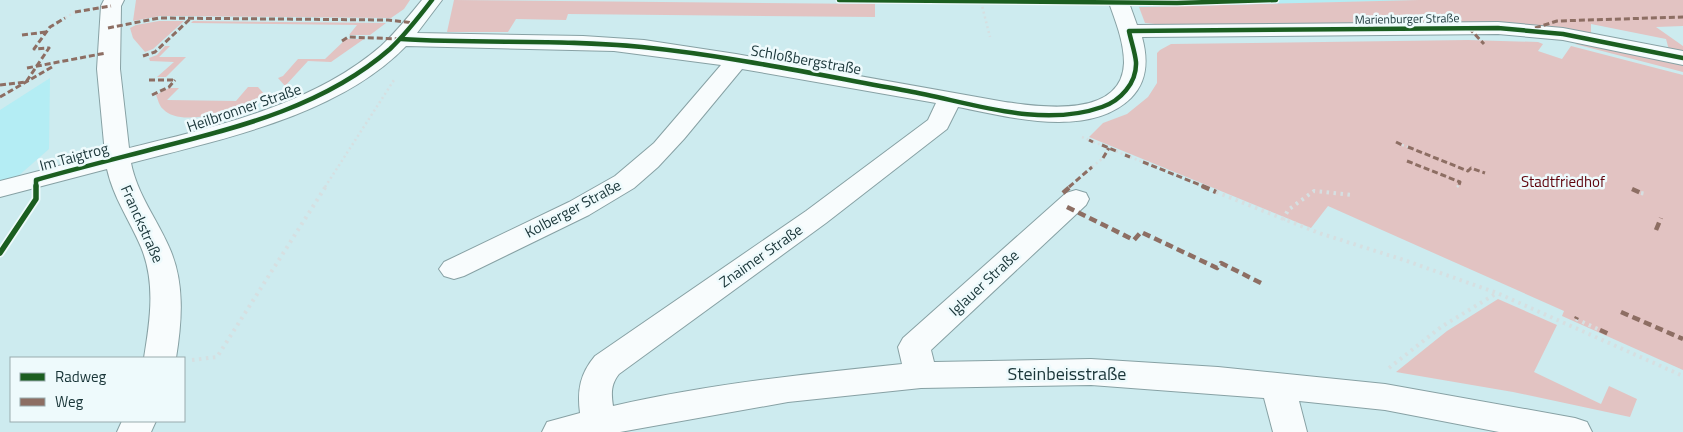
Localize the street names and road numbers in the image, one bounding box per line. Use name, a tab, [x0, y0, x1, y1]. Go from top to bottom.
street label: Marienburger Straße	[1354, 8, 1460, 29]
street label: Schloßbergstraße	[749, 38, 863, 81]
street label: Heilbronner Straße	[184, 77, 304, 138]
street label: Im Taigtrog	[37, 136, 111, 177]
street label: Kolberger Straße	[520, 173, 625, 244]
street label: Franckstraße	[115, 181, 170, 266]
street label: Znaimer Straße	[714, 218, 807, 293]
street label: Iglauer Straße	[943, 244, 1024, 321]
street label: Steinbeisstraße	[1008, 360, 1126, 387]

